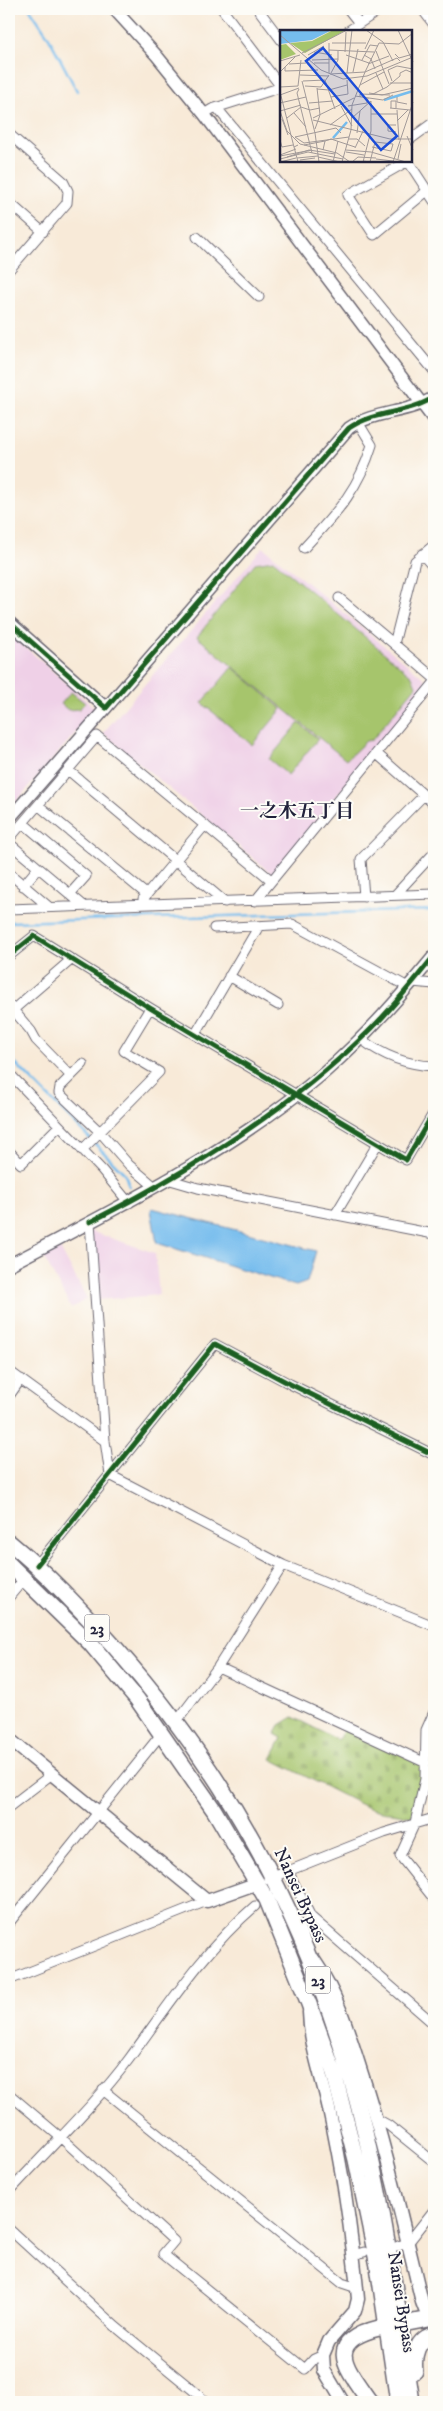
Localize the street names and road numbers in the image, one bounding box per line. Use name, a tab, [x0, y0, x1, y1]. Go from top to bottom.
road number: 23	[84, 1615, 110, 1642]
street label: Nansei Bypass	[269, 1845, 332, 1946]
road number: 23	[306, 1966, 330, 1994]
street label: Nansei Bypass	[382, 2250, 420, 2354]

